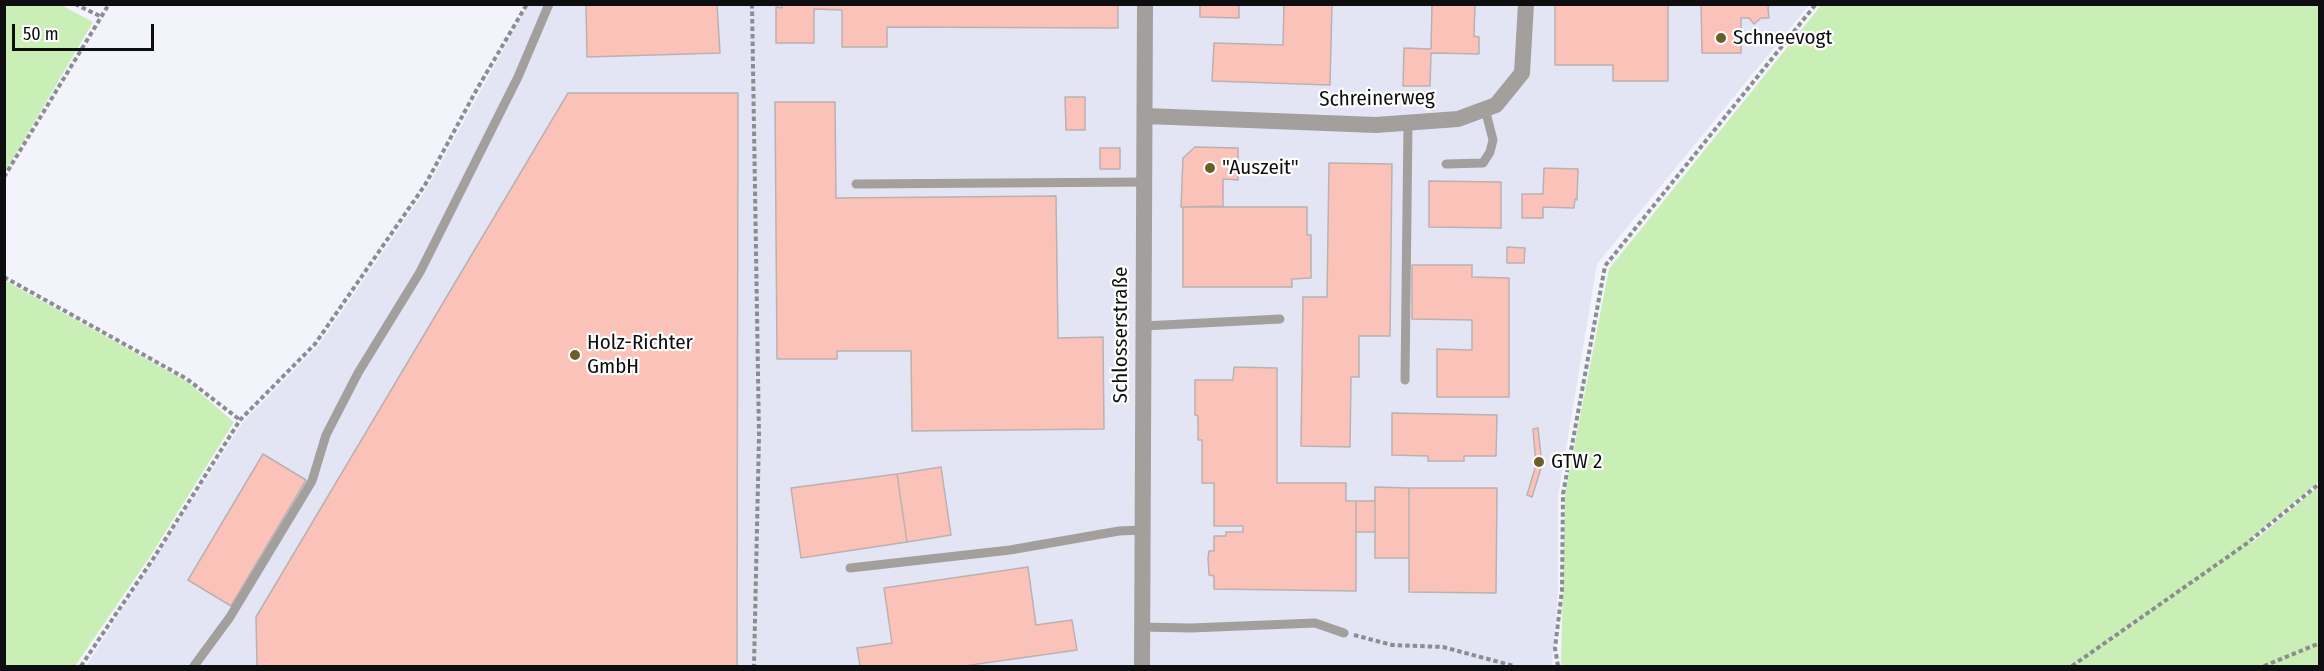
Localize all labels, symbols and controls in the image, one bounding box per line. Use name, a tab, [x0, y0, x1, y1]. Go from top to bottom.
scale bar	[15, 12, 158, 50]
text: 50 m	[23, 23, 59, 45]
place label: Schneevogt	[1733, 25, 1832, 51]
marker: Schneevogt	[1714, 31, 1728, 45]
street label: Schreinerweg	[1319, 85, 1435, 113]
place label: "Auszeit"	[1222, 155, 1299, 181]
marker: "Auszeit"	[1203, 161, 1217, 175]
street label: Schlosserstraße	[1108, 267, 1134, 403]
place label: Holz-Richter GmbH	[587, 330, 693, 380]
marker: Holz-Richter GmbH	[568, 348, 582, 362]
place label: GTW 2	[1551, 449, 1602, 475]
marker: GTW 2	[1532, 455, 1546, 469]

